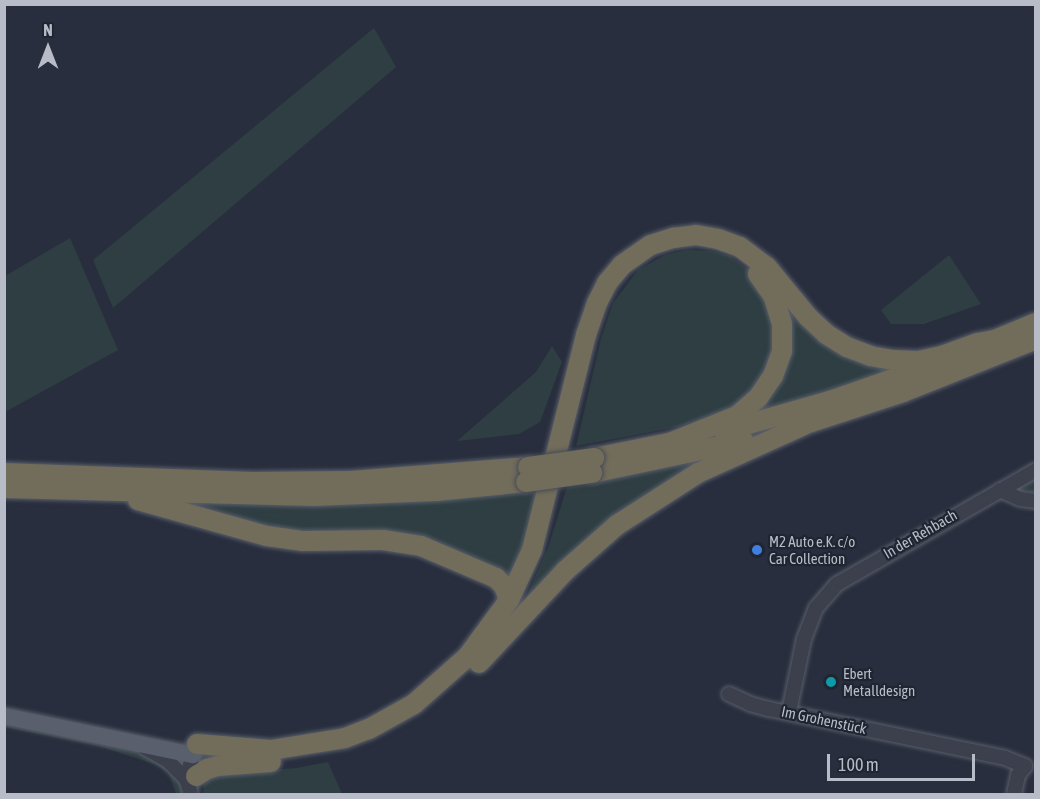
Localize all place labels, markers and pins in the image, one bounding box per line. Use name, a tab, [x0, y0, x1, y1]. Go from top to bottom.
place label: M2 Auto e.K. c/o Car Collection	[769, 532, 855, 567]
marker: M2 Auto e.K. c/o Car Collection	[750, 543, 764, 557]
place label: Ebert Metalldesign	[843, 664, 915, 699]
marker: Ebert Metalldesign	[824, 675, 838, 689]

